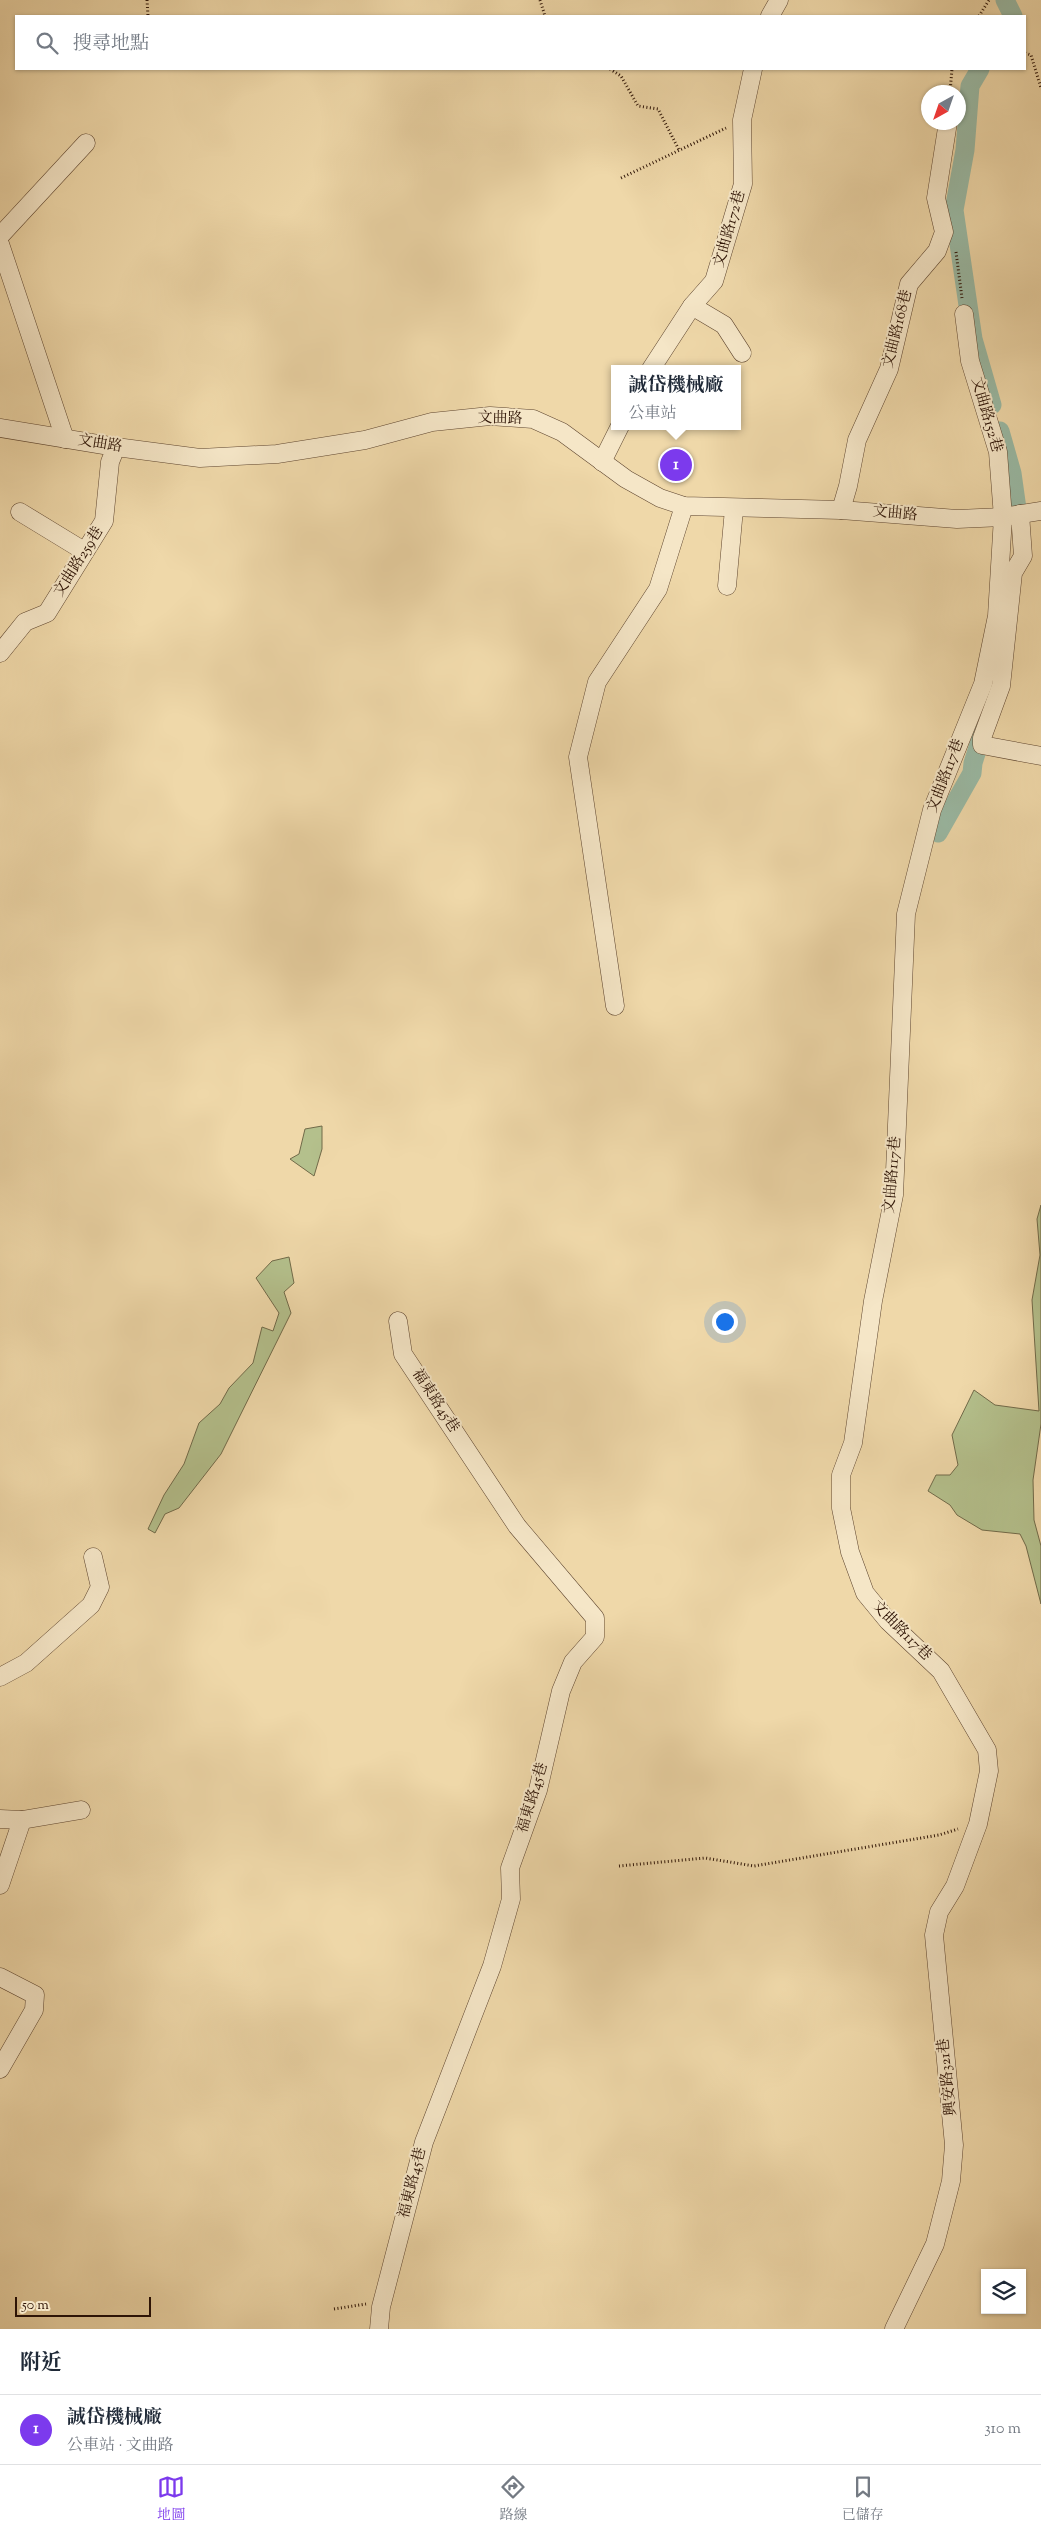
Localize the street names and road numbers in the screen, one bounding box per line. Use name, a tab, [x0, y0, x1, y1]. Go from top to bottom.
street label: 文曲路172巷	[709, 188, 751, 270]
street label: 文曲路168巷	[878, 288, 918, 370]
street label: 文曲路152巷	[965, 375, 1007, 455]
street label: 文曲路	[477, 408, 523, 430]
street label: 文曲路	[76, 430, 124, 458]
street label: 文曲路	[872, 502, 918, 526]
street label: 文曲路259巷	[49, 523, 109, 601]
street label: 文曲路117巷	[922, 736, 970, 816]
street label: 文曲路117巷	[879, 1135, 907, 1215]
street label: 福東路45巷	[406, 1365, 464, 1437]
street label: 文曲路117巷	[866, 1596, 936, 1666]
street label: 福東路45巷	[512, 1760, 554, 1836]
street label: 興安路321巷	[933, 2037, 963, 2117]
street label: 福東路45巷	[394, 2145, 432, 2221]

